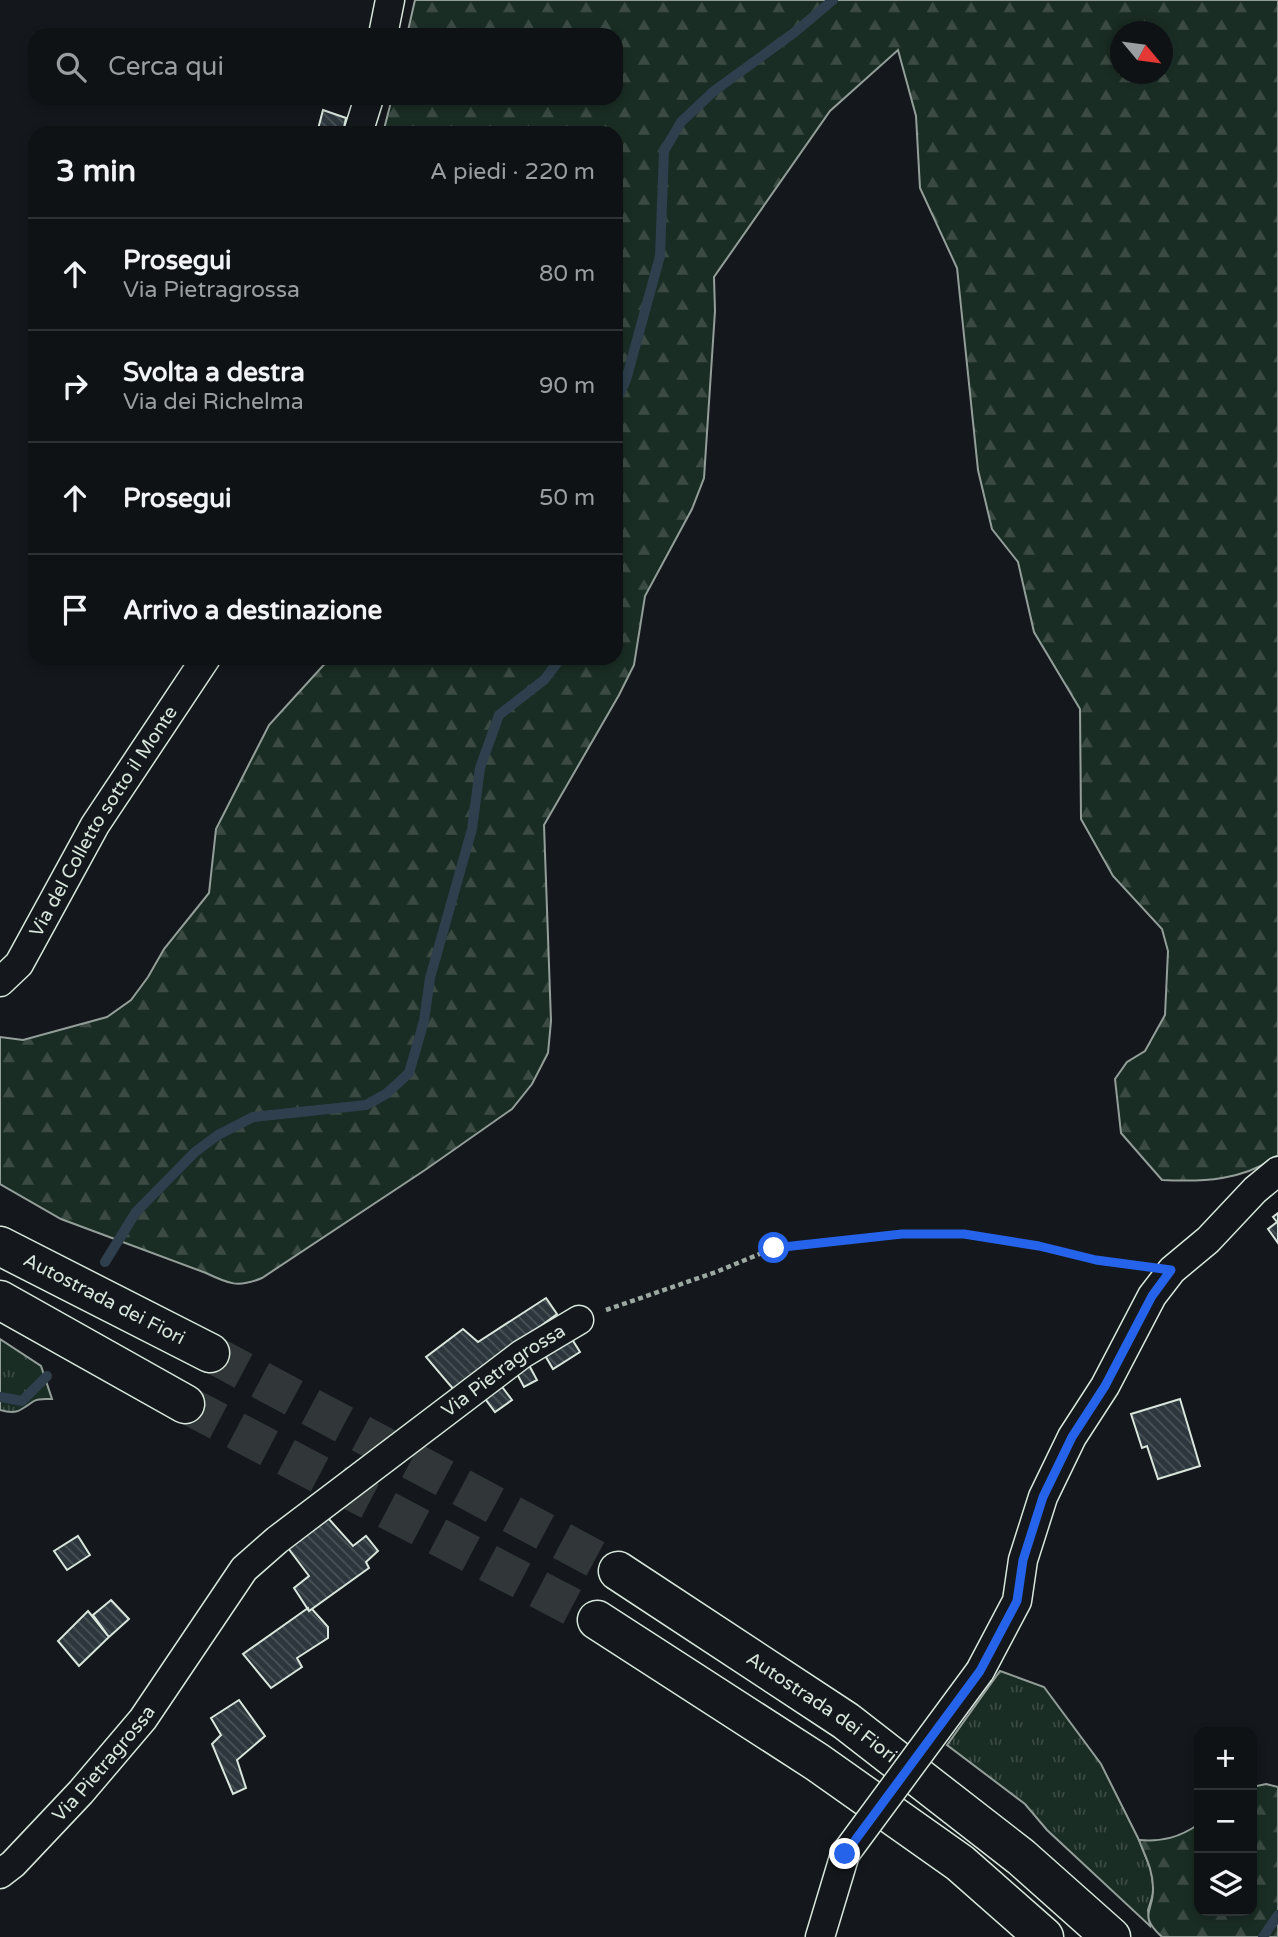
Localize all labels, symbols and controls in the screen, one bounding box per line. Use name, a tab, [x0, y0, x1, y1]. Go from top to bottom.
north arrow	[1110, 21, 1173, 84]
search box	[28, 28, 623, 105]
icon: search	[52, 48, 90, 86]
text: Cerca qui	[108, 51, 224, 82]
text: 3 min	[56, 153, 136, 190]
text: A piedi · 220 m	[430, 158, 595, 186]
text: Prosegui	[123, 245, 232, 276]
icon: ahead	[56, 255, 94, 293]
text: 80 m	[539, 260, 595, 288]
text: Via Pietragrossa	[123, 276, 300, 304]
text: Svolta a destra	[123, 357, 305, 388]
icon: right	[56, 367, 94, 405]
text: 90 m	[539, 372, 595, 400]
text: Via dei Richelma	[123, 388, 304, 416]
icon: ahead	[56, 479, 94, 517]
text: Prosegui	[123, 483, 232, 514]
text: 50 m	[539, 484, 595, 512]
icon: arrive	[56, 591, 94, 629]
text: Arrivo a destinazione	[123, 595, 382, 626]
street label: Via del Colletto sotto il Monte	[25, 702, 182, 941]
route start	[758, 1232, 789, 1263]
street label: Autostrada dei Fiori	[20, 1249, 189, 1349]
street label: Via Pietragrossa	[438, 1320, 569, 1422]
street label: Autostrada dei Fiori	[742, 1647, 901, 1767]
street label: Via Pietragrossa	[48, 1701, 160, 1826]
map controls	[1194, 1727, 1257, 1916]
button: +	[1194, 1727, 1257, 1790]
button: −	[1194, 1790, 1257, 1853]
route end	[829, 1838, 860, 1869]
button: layers	[1194, 1853, 1257, 1916]

